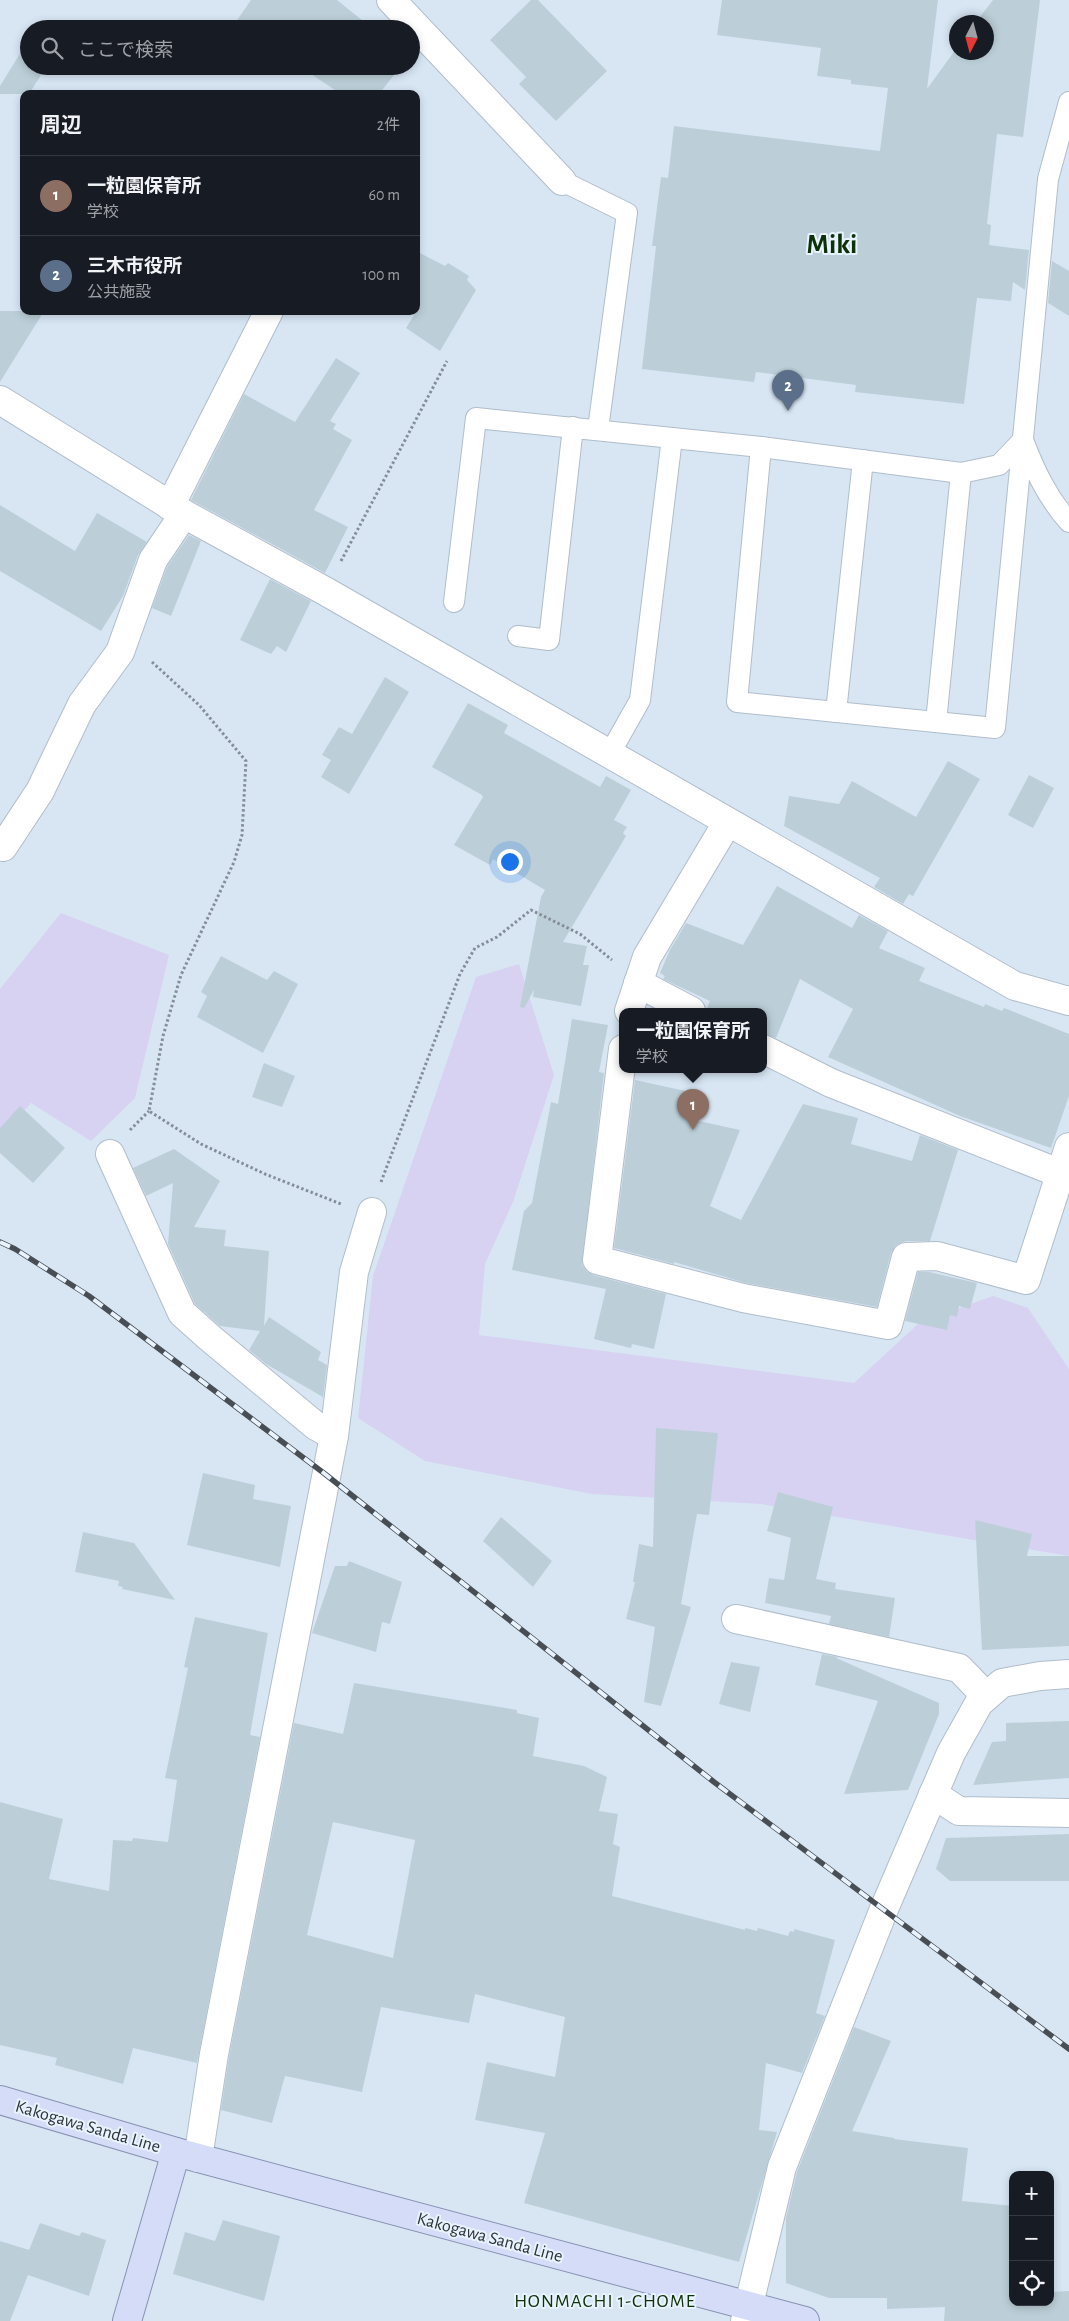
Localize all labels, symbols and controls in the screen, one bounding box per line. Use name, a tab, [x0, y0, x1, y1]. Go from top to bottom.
north arrow	[949, 15, 994, 60]
search box	[20, 20, 420, 75]
icon: search	[38, 34, 66, 62]
text: ここで検索	[78, 41, 173, 60]
text: 周辺	[40, 115, 82, 136]
text: 2件	[377, 117, 400, 133]
text: 一粒園保育所	[87, 177, 201, 196]
text: 1	[53, 187, 59, 203]
text: 60 m	[369, 187, 400, 203]
text: 学校	[87, 204, 119, 220]
district label: Miki	[807, 231, 857, 259]
text: 三木市役所	[87, 257, 182, 276]
text: 2	[52, 267, 60, 283]
text: 100 m	[362, 267, 400, 283]
text: 公共施設	[87, 284, 151, 300]
pin: 2	[772, 370, 804, 411]
your location	[497, 849, 523, 875]
popup	[619, 1008, 767, 1073]
text: 一粒園保育所	[636, 1022, 750, 1041]
text: 学校	[636, 1049, 668, 1065]
pin: 1	[677, 1089, 709, 1130]
street label: Kakogawa Sanda Line	[13, 2098, 162, 2156]
map controls	[1009, 2171, 1054, 2306]
button: +	[1009, 2171, 1054, 2216]
street label: Kakogawa Sanda Line	[415, 2210, 565, 2266]
button: −	[1009, 2216, 1054, 2261]
button: locate	[1009, 2261, 1054, 2306]
district label: HONMACHI 1-CHOME	[514, 2292, 696, 2311]

